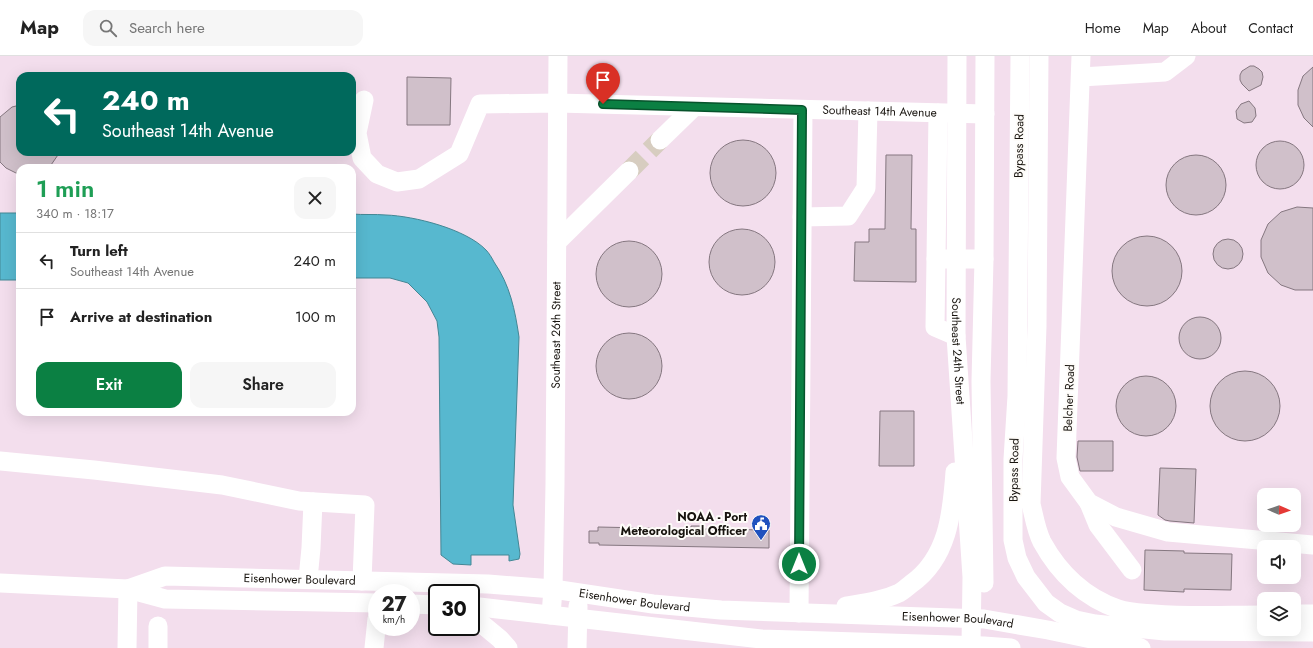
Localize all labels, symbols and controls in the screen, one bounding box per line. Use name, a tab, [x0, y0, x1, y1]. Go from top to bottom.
search box	[83, 10, 363, 46]
text: Map	[20, 14, 59, 41]
icon: search	[97, 17, 119, 39]
text: Search here	[129, 17, 205, 39]
text: Home	[1085, 18, 1121, 38]
text: Map	[1143, 18, 1169, 38]
text: About	[1191, 18, 1226, 38]
text: Contact	[1248, 18, 1293, 38]
pin	[586, 63, 620, 104]
icon: arrive	[592, 69, 614, 91]
text: 240 m	[102, 80, 190, 121]
icon: left	[36, 88, 88, 140]
street label: Southeast 14th Avenue	[822, 101, 937, 122]
street label: Bypass Road	[1009, 114, 1029, 178]
text: Southeast 14th Avenue	[102, 118, 274, 144]
text: 1 min	[36, 171, 94, 206]
button: close	[294, 177, 336, 219]
text: 340 m · 18:17	[36, 204, 114, 223]
text: Turn left	[70, 240, 128, 262]
icon: left	[36, 250, 58, 272]
text: 240 m	[294, 250, 336, 272]
text: Southeast 14th Avenue	[70, 262, 194, 281]
street label: Southeast 26th Street	[547, 281, 565, 389]
street label: Southeast 24th Street	[947, 297, 970, 405]
icon: arrive	[36, 306, 58, 328]
text: Arrive at destination	[70, 306, 212, 328]
text: 100 m	[295, 306, 336, 328]
button: Exit	[36, 362, 182, 408]
button: Share	[190, 362, 336, 408]
street label: Belcher Road	[1059, 364, 1079, 432]
street label: Bypass Road	[1004, 438, 1024, 502]
north arrow	[1257, 488, 1301, 532]
map controls	[1257, 488, 1301, 636]
place label: NOAA - Port Meteorological Officer	[620, 508, 747, 540]
public building icon: NOAA - Port Meteorological Officer	[750, 513, 772, 541]
button: sound	[1257, 540, 1301, 584]
position arrow	[778, 543, 820, 585]
street label: Eisenhower Boulevard	[244, 569, 356, 590]
speed limit sign: 30	[428, 584, 480, 636]
street label: Eisenhower Boulevard	[578, 584, 691, 616]
text: 27	[381, 590, 407, 619]
button: layers	[1257, 592, 1301, 636]
street label: Eisenhower Boulevard	[902, 607, 1015, 633]
text: km/h	[383, 612, 405, 627]

